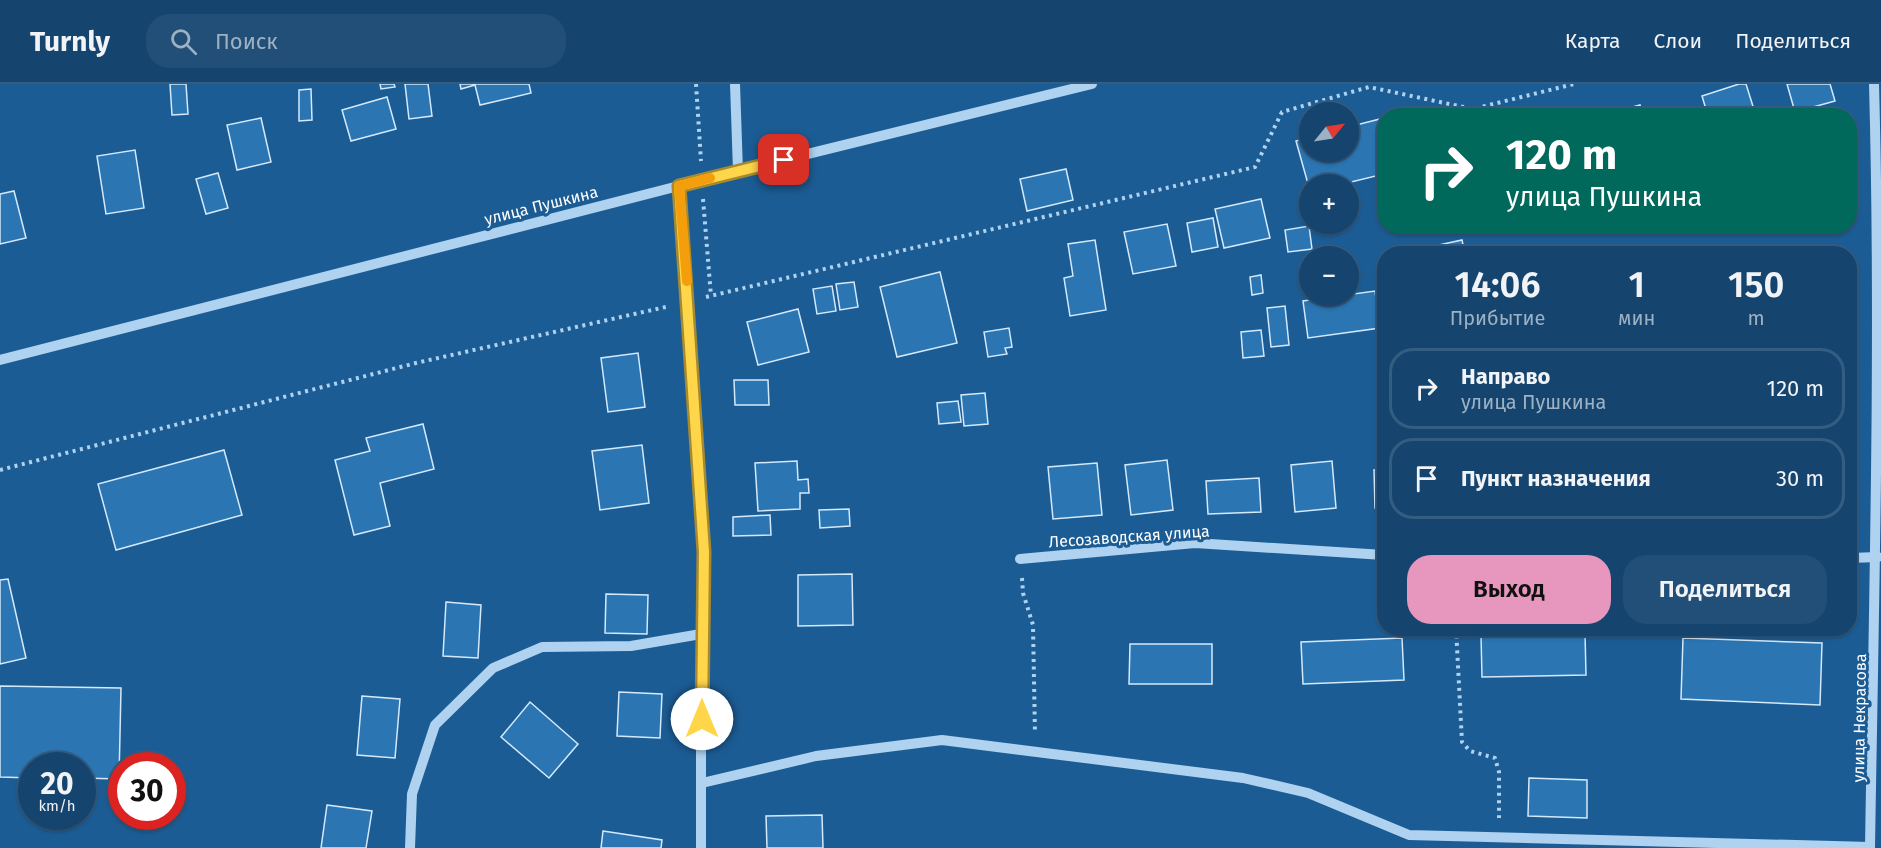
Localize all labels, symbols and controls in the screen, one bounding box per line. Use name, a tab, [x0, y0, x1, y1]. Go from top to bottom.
search box	[146, 14, 566, 68]
text: Turnly	[30, 25, 110, 58]
icon: search	[167, 25, 200, 58]
text: Поиск	[215, 28, 278, 55]
text: Карта	[1565, 28, 1621, 54]
text: Слои	[1654, 28, 1702, 54]
text: Поделиться	[1735, 28, 1851, 54]
north arrow	[1299, 102, 1359, 162]
map controls	[1299, 102, 1359, 306]
text: 120 m	[1506, 130, 1617, 180]
icon: right	[1407, 132, 1485, 210]
pin	[758, 134, 809, 185]
icon: arrive	[767, 143, 800, 176]
button: +	[1299, 174, 1359, 234]
text: улица Пушкина	[1506, 181, 1702, 213]
street label: улица Пушкина	[482, 182, 600, 229]
button: −	[1299, 246, 1359, 306]
text: 14:06	[1455, 263, 1540, 307]
text: 1	[1628, 263, 1645, 307]
text: 150	[1728, 263, 1784, 307]
text: Прибытие	[1450, 306, 1545, 330]
text: мин	[1618, 306, 1655, 330]
text: m	[1748, 306, 1765, 330]
text: Направо	[1461, 363, 1550, 390]
icon: right	[1410, 372, 1443, 405]
text: 120 m	[1767, 375, 1824, 402]
text: улица Пушкина	[1461, 390, 1606, 414]
icon: arrive	[1410, 462, 1443, 495]
text: Пункт назначения	[1461, 465, 1651, 492]
text: 30 m	[1776, 465, 1824, 492]
street label: Лесозаводская улица	[1048, 521, 1210, 552]
button: Выход	[1407, 555, 1611, 624]
button: Поделиться	[1623, 555, 1827, 624]
street label: улица Некрасова	[1849, 653, 1870, 783]
position arrow	[670, 687, 734, 751]
speed limit sign: 30	[108, 752, 186, 830]
text: 20	[40, 766, 74, 802]
text: km/h	[38, 797, 76, 815]

